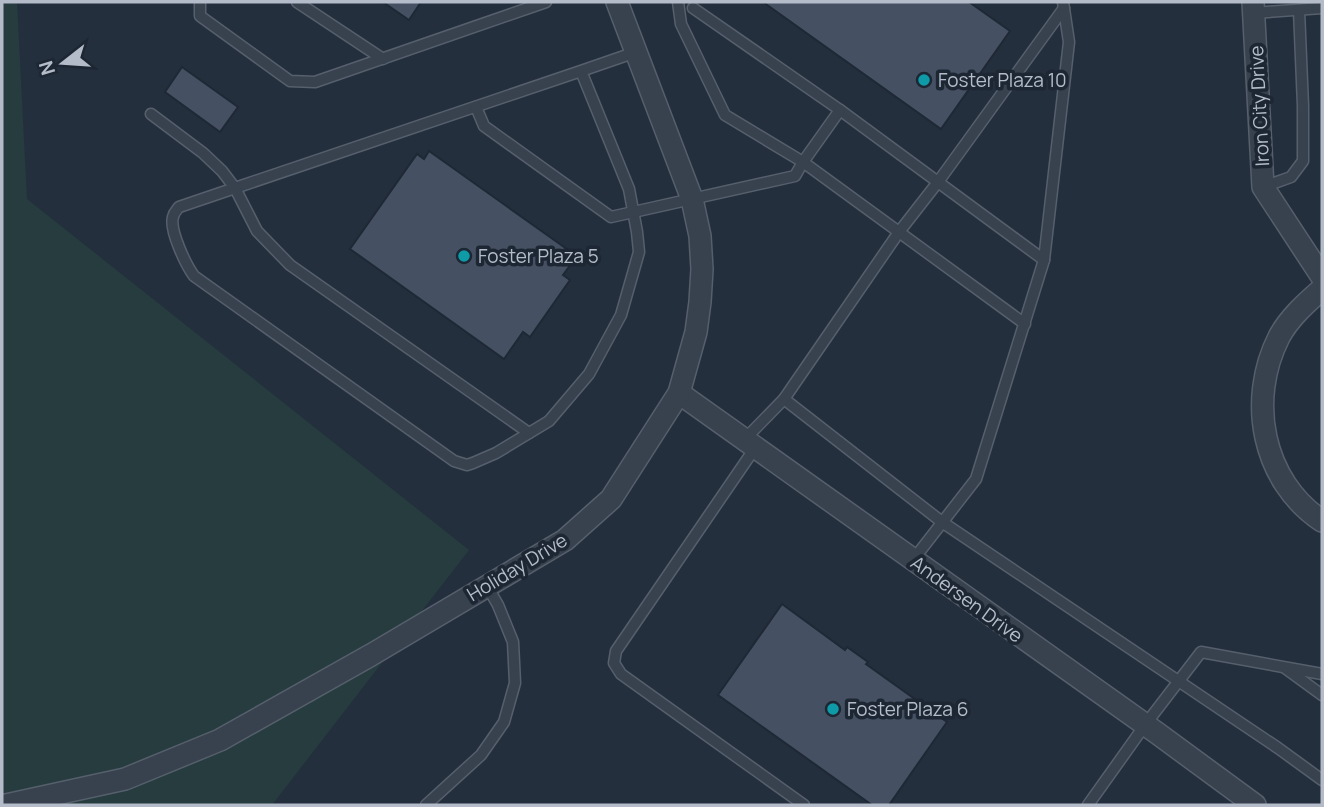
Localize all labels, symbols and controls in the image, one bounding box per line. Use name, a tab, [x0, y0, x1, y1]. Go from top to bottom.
north arrow	[28, 28, 98, 98]
street label: Iron City Drive	[1243, 45, 1275, 167]
text: N	[32, 58, 61, 78]
place label: Foster Plaza 10	[938, 67, 1067, 93]
marker: Foster Plaza 10	[916, 72, 932, 88]
place label: Foster Plaza 5	[478, 243, 599, 269]
marker: Foster Plaza 5	[456, 248, 472, 264]
street label: Holiday Drive	[462, 527, 572, 607]
street label: Andersen Drive	[906, 550, 1028, 648]
place label: Foster Plaza 6	[847, 696, 969, 722]
marker: Foster Plaza 6	[825, 701, 841, 717]

